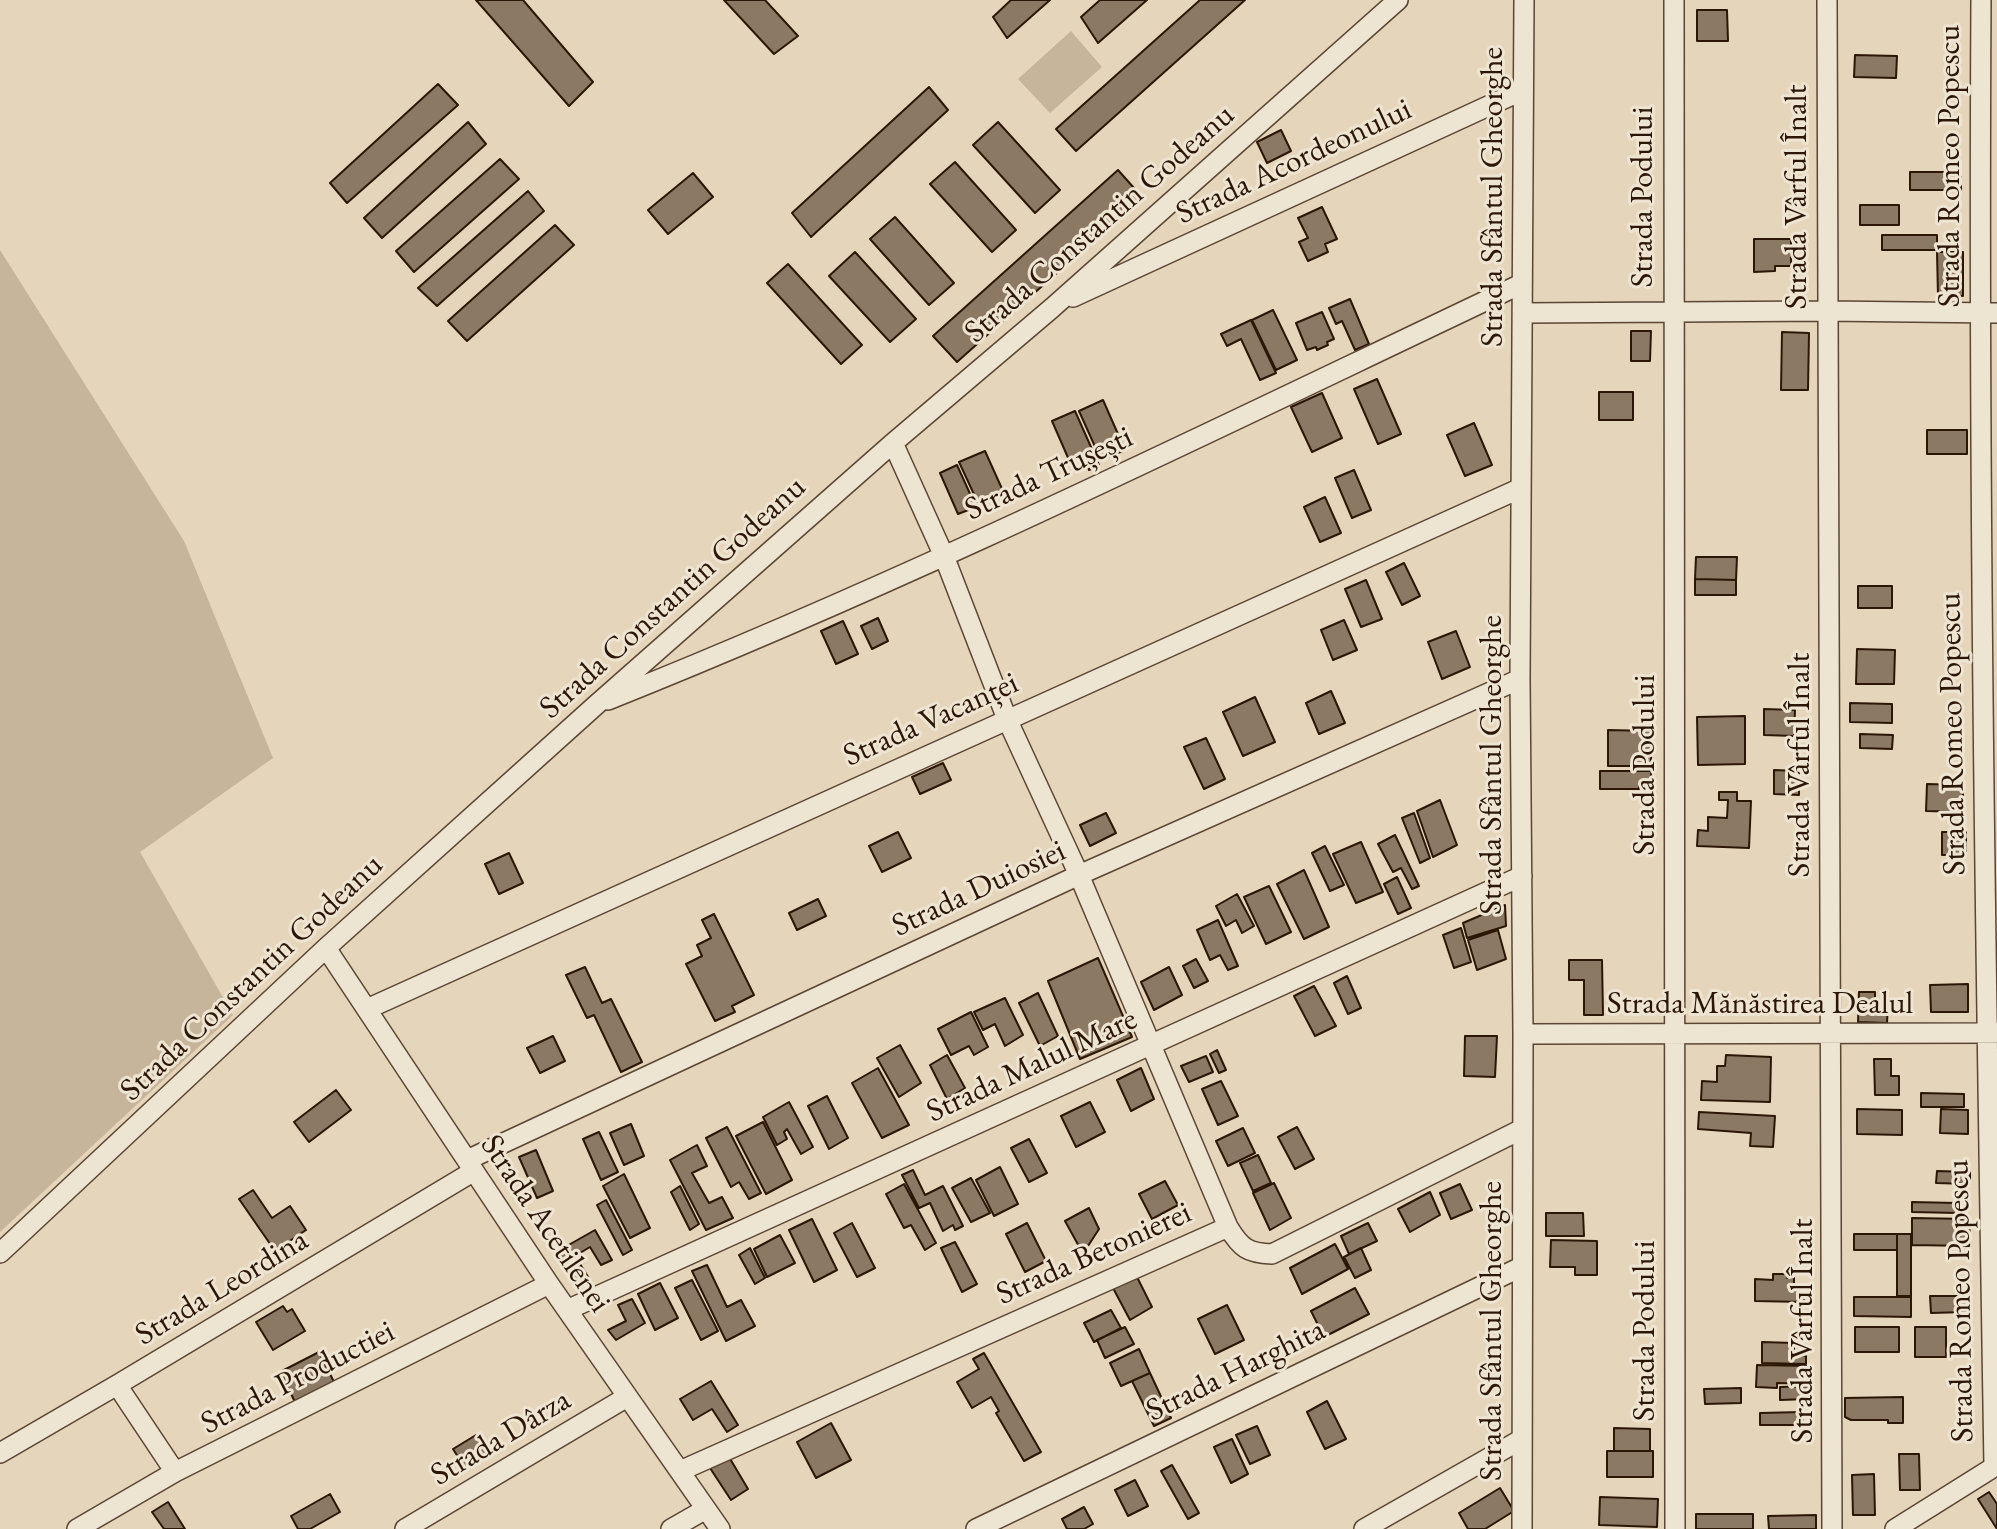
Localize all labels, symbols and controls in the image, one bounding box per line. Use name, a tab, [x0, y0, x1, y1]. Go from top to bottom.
street label: Strada Romeo Popescu	[1931, 25, 1969, 307]
street label: Strada Sfântul Gheorghe	[1474, 47, 1512, 347]
street label: Strada Vârful Înalt	[1778, 85, 1816, 309]
street label: Strada Acordeonului	[1170, 91, 1418, 233]
street label: Strada Constantin Godeanu	[957, 96, 1243, 352]
street label: Strada Podului	[1624, 106, 1662, 288]
street label: Strada Trușești	[959, 418, 1139, 530]
street label: Strada Constantin Godeanu	[532, 468, 814, 728]
street label: Strada Romeo Popescu	[1931, 592, 1975, 876]
street label: Strada Sfântul Gheorghe	[1473, 615, 1511, 915]
street label: Strada Vârful Înalt	[1781, 653, 1819, 877]
street label: Strada Vacanței	[838, 664, 1024, 776]
street label: Strada Podului	[1626, 674, 1664, 856]
street label: Strada Duiosiei	[886, 832, 1072, 946]
street label: Strada Constantin Godeanu	[113, 846, 391, 1110]
street label: Strada Mănăstirea Dealul	[1607, 985, 1913, 1023]
street label: Strada Malul Mare	[921, 1001, 1143, 1131]
street label: Strada Acetilenei	[471, 1128, 619, 1320]
street label: Strada Romeo Popescu	[1939, 1159, 1983, 1443]
street label: Strada Sfântul Gheorghe	[1473, 1181, 1511, 1481]
street label: Strada Betonierei	[991, 1194, 1197, 1314]
street label: Strada Vârful Înalt	[1784, 1219, 1822, 1443]
street label: Strada Leordina	[129, 1221, 315, 1355]
street label: Strada Podului	[1626, 1240, 1664, 1422]
street label: Strada Harghita	[1140, 1311, 1332, 1431]
street label: Strada Productiei	[195, 1313, 401, 1443]
street label: Strada Dârza	[424, 1381, 578, 1495]

